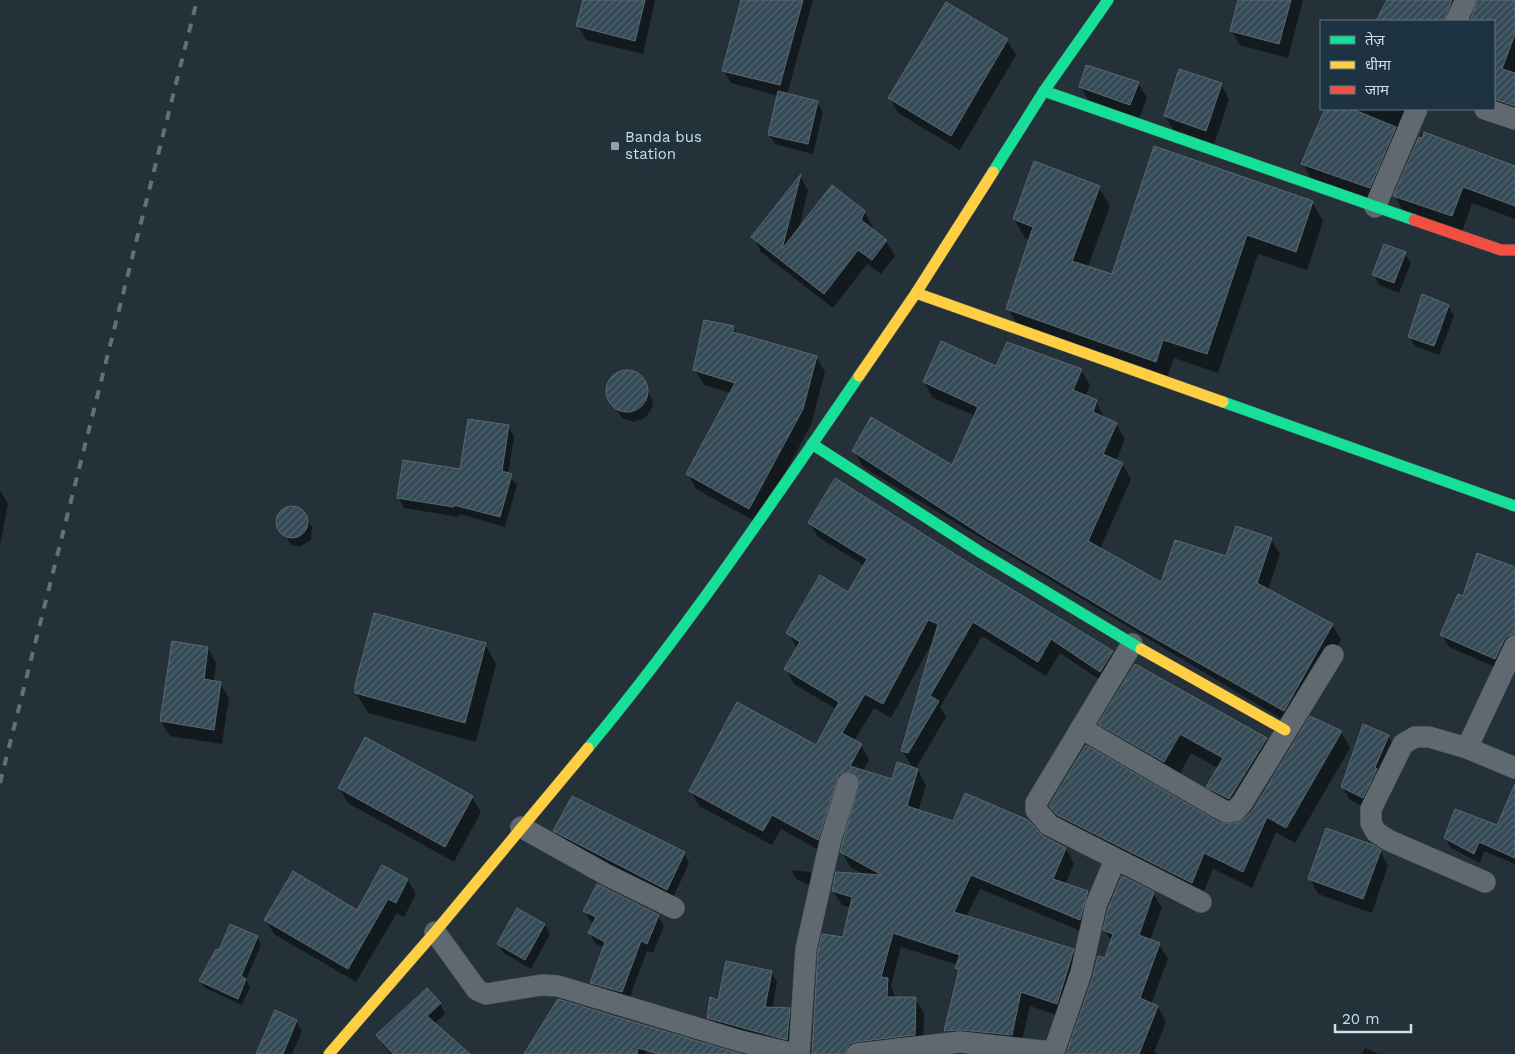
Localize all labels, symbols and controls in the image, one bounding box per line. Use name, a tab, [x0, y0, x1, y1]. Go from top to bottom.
legend	[1320, 20, 1495, 110]
text: तेज़	[1365, 31, 1386, 49]
text: धीमा	[1365, 56, 1392, 74]
text: जाम	[1365, 81, 1390, 99]
place label: Banda bus station	[625, 128, 702, 163]
marker: Banda bus station	[609, 140, 621, 152]
scale bar	[1335, 1002, 1411, 1034]
text: 20 m	[1342, 1010, 1380, 1028]

